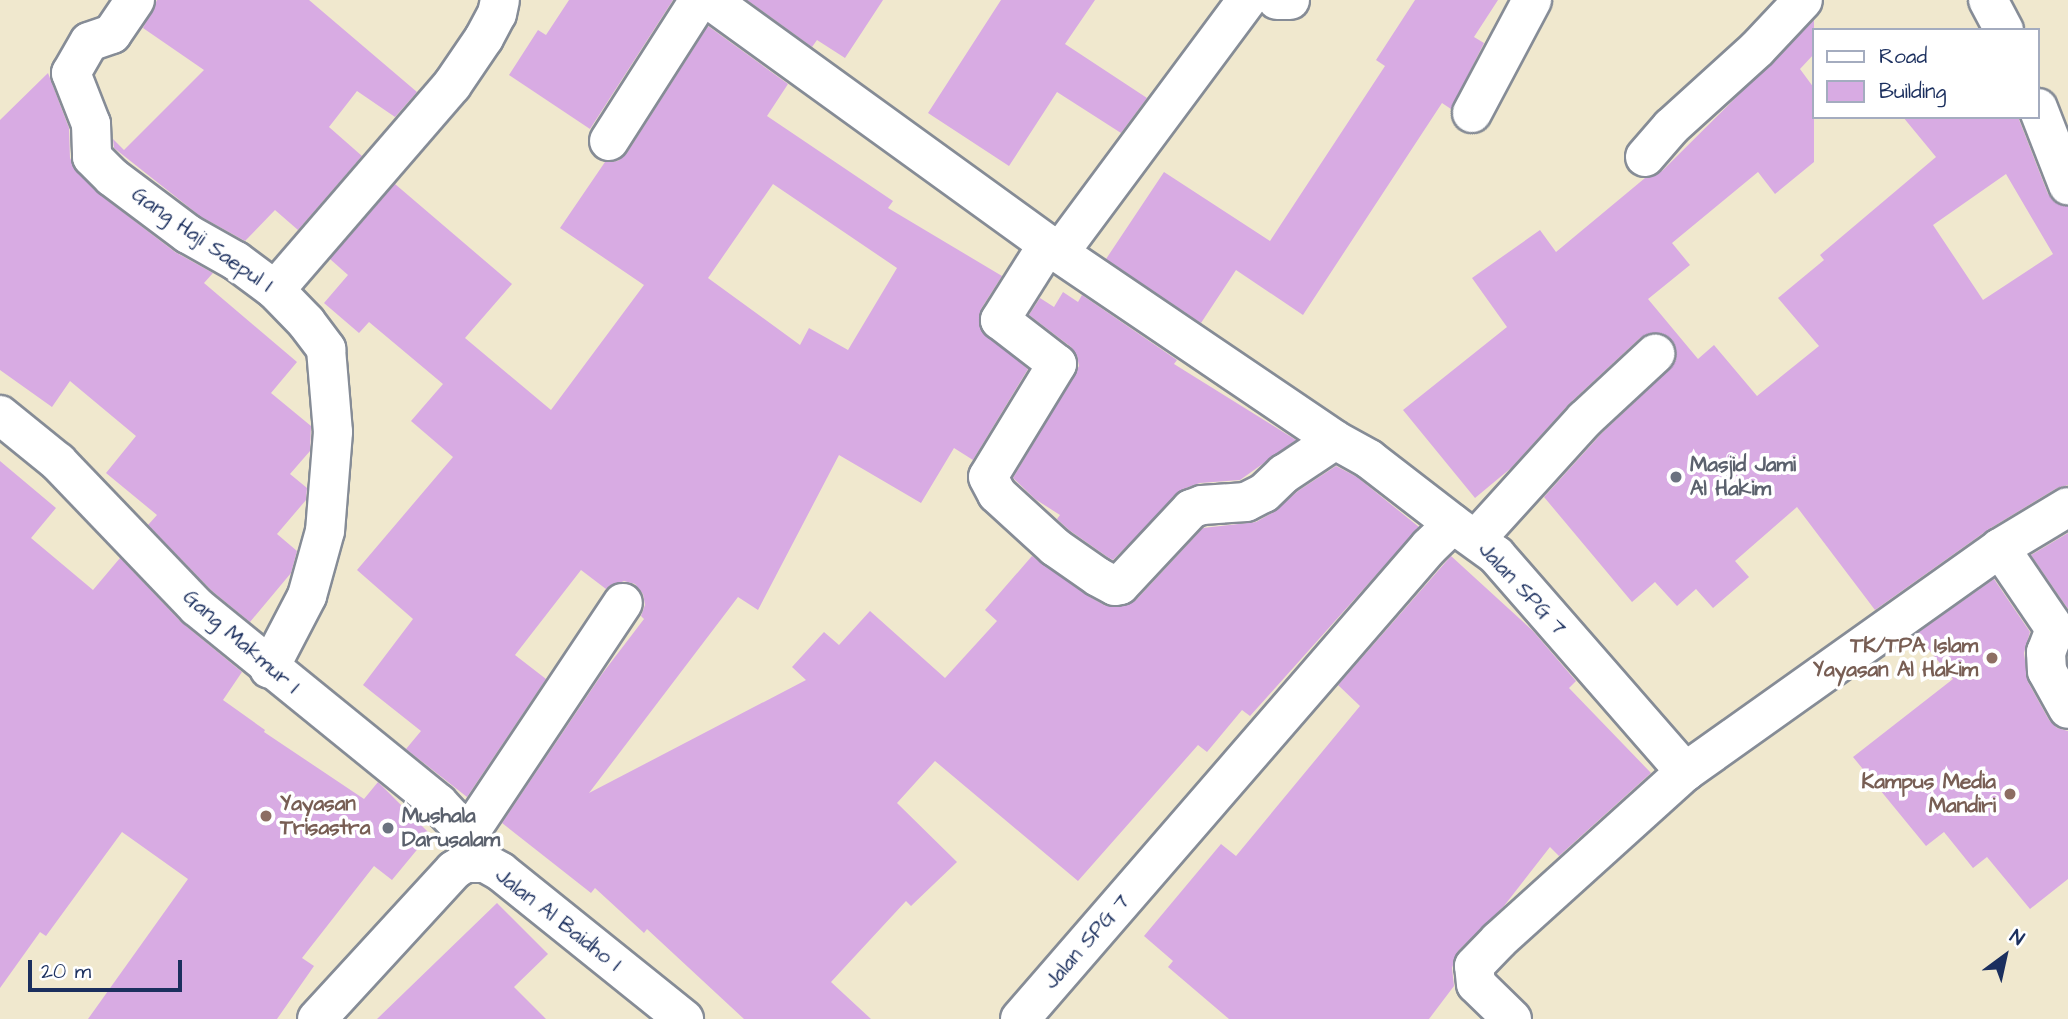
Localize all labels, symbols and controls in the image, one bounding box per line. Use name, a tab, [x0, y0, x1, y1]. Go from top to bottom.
legend	[1812, 28, 2040, 119]
text: Road	[1879, 42, 1927, 71]
text: Building	[1879, 77, 1946, 106]
street label: Gang Haji Saepul I	[127, 182, 277, 298]
place label: Masjid Jami Al Hakim	[1690, 452, 1796, 502]
marker: Masjid Jami Al Hakim	[1668, 469, 1684, 485]
street label: Jalan SPG 7	[1473, 537, 1571, 641]
street label: Gang Makmur I	[178, 585, 304, 699]
place label: TK/TPA Islam Yayasan Al Hakim	[1813, 633, 1978, 683]
marker: TK/TPA Islam Yayasan Al Hakim	[1984, 650, 2000, 666]
place label: Kampus Media Mandiri	[1862, 769, 1996, 819]
marker: Kampus Media Mandiri	[2002, 786, 2018, 802]
place label: Yayasan Trisastra	[280, 791, 370, 841]
place label: Mushala Darusalam	[402, 803, 500, 853]
marker: Yayasan Trisastra	[258, 808, 274, 824]
marker: Mushala Darusalam	[380, 820, 396, 836]
street label: Jalan Al Baidho I	[490, 863, 626, 977]
street label: Jalan SPG 7	[1039, 889, 1135, 995]
north arrow	[1970, 921, 2040, 991]
text: N	[2004, 923, 2029, 953]
scale bar	[32, 946, 186, 990]
text: 20 m	[41, 957, 91, 986]

